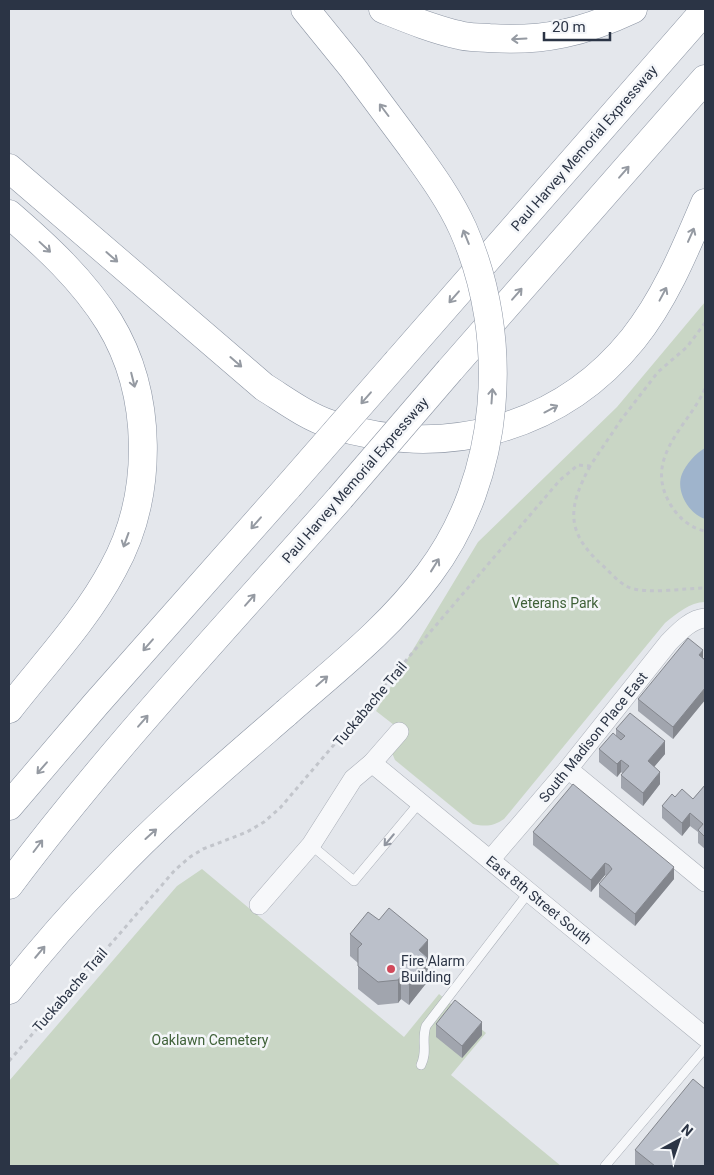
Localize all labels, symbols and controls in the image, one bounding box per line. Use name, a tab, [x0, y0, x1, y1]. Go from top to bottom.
scale bar	[544, 10, 610, 42]
text: 20 m	[552, 18, 586, 36]
one-way arrow	[511, 34, 527, 43]
street label: Paul Harvey Memorial Expressway	[508, 62, 660, 234]
one-way arrow	[379, 103, 389, 117]
one-way arrow	[618, 165, 630, 178]
one-way arrow	[687, 228, 697, 243]
one-way arrow	[461, 230, 470, 245]
one-way arrow	[39, 241, 51, 253]
one-way arrow	[106, 251, 119, 262]
one-way arrow	[511, 287, 522, 300]
one-way arrow	[658, 287, 668, 302]
one-way arrow	[448, 290, 460, 303]
one-way arrow	[229, 357, 242, 368]
one-way arrow	[129, 372, 138, 388]
one-way arrow	[488, 388, 497, 404]
one-way arrow	[360, 391, 372, 404]
street label: Paul Harvey Memorial Expressway	[279, 394, 431, 566]
one-way arrow	[543, 403, 557, 413]
one-way arrow	[250, 517, 262, 530]
one-way arrow	[121, 531, 130, 547]
one-way arrow	[431, 558, 441, 572]
one-way arrow	[244, 593, 256, 606]
park label: Veterans Park	[512, 595, 599, 611]
one-way arrow	[143, 639, 154, 652]
street label: Tuckabache Trail	[330, 659, 410, 749]
street label: South Madison Place East	[536, 668, 651, 805]
one-way arrow	[316, 675, 329, 686]
one-way arrow	[137, 715, 148, 728]
one-way arrow	[36, 761, 47, 774]
one-way arrow	[145, 828, 158, 840]
one-way arrow	[383, 833, 395, 846]
one-way arrow	[33, 839, 43, 853]
street label: East 8th Street South	[483, 852, 595, 948]
street label: Tuckabache Trail	[29, 945, 111, 1035]
one-way arrow	[34, 946, 46, 959]
place label: Fire Alarm Building	[401, 953, 465, 985]
marker: Fire Alarm Building	[385, 963, 397, 975]
park label: Oaklawn Cemetery	[152, 1032, 269, 1048]
north arrow	[654, 1115, 704, 1165]
text: N	[678, 1121, 696, 1139]

